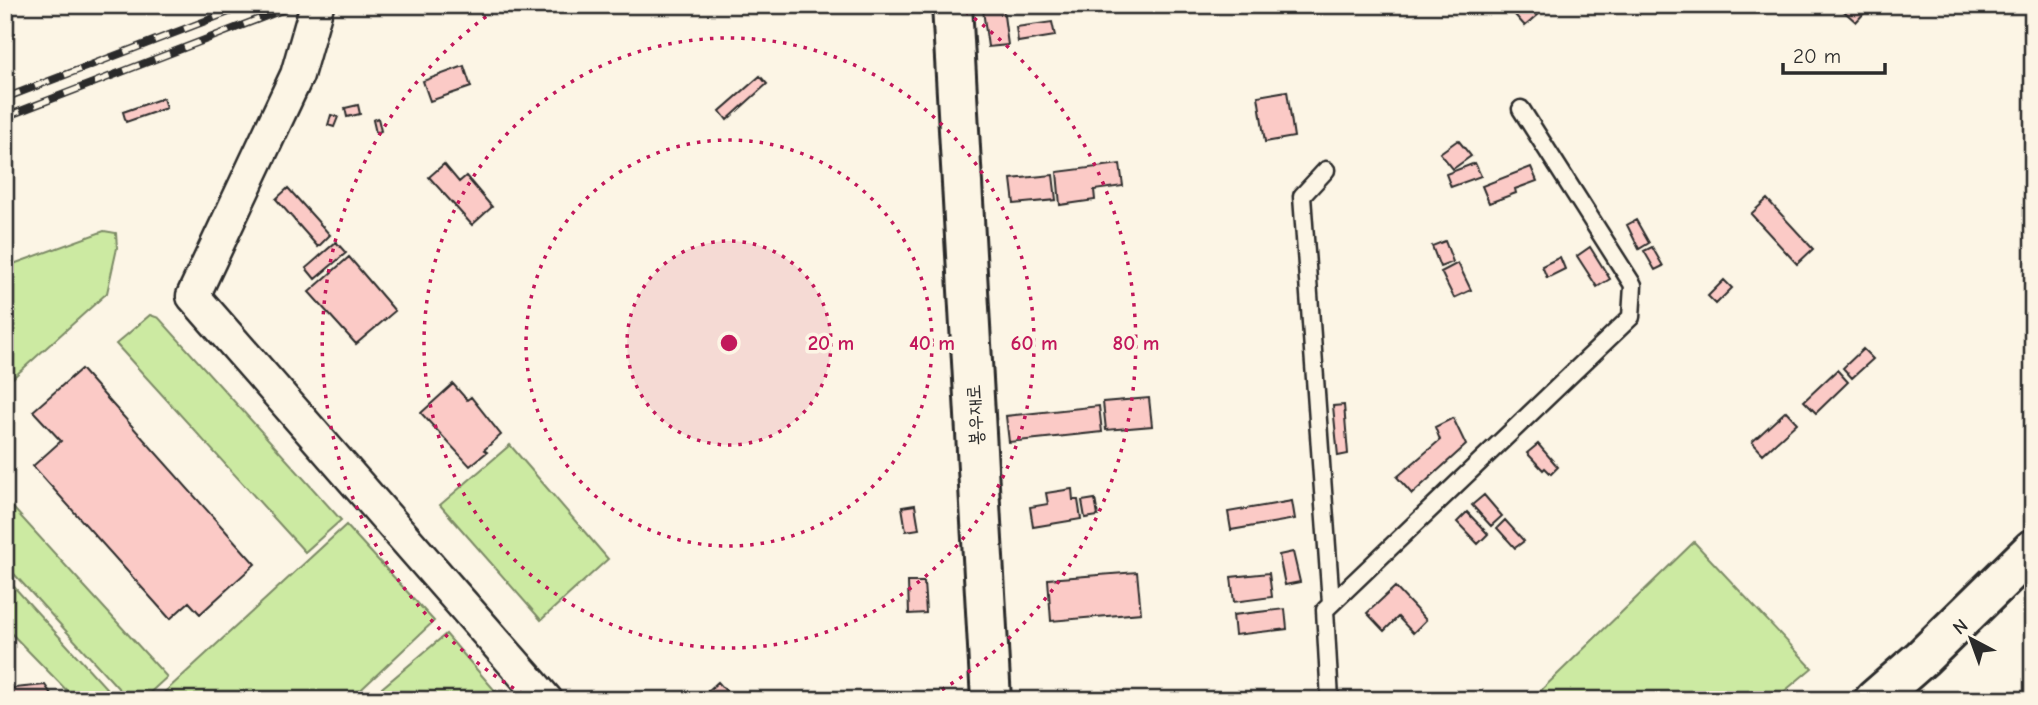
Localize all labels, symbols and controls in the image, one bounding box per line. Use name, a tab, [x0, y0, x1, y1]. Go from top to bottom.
scale bar	[1783, 32, 1884, 76]
text: 20 m	[1793, 44, 1841, 68]
centre of rings	[717, 331, 741, 355]
text: 20 m	[808, 331, 854, 355]
text: 40 m	[909, 331, 955, 355]
text: 60 m	[1010, 331, 1058, 355]
text: 80 m	[1113, 331, 1159, 355]
street label: 봉우재로	[962, 384, 988, 446]
north arrow	[1937, 604, 2007, 674]
text: N	[1949, 615, 1972, 639]

